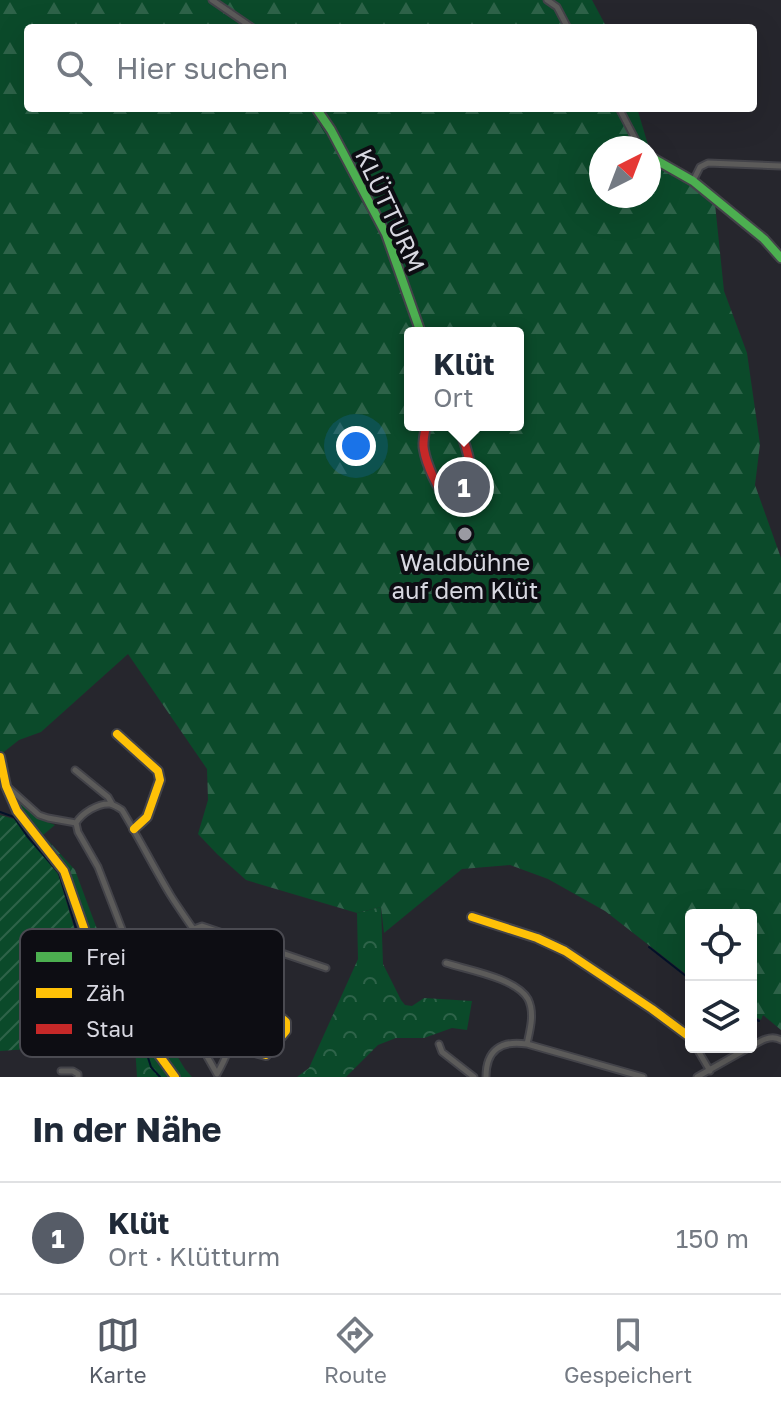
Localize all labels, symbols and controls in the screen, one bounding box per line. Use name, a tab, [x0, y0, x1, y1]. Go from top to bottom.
search box	[24, 24, 757, 112]
icon: search	[52, 46, 96, 90]
text: Hier suchen	[116, 50, 288, 86]
north arrow	[589, 136, 661, 208]
street label: KLÜTTURM	[350, 144, 432, 276]
popup	[404, 327, 524, 431]
text: Klüt	[433, 346, 495, 382]
text: Ort	[433, 382, 474, 413]
your location	[336, 426, 376, 466]
pin: 1	[438, 457, 490, 517]
marker: Waldbühne auf dem Klüt	[456, 525, 474, 543]
place label: Waldbühne auf dem Klüt	[392, 547, 538, 604]
map controls	[685, 909, 757, 1053]
button: locate	[685, 909, 757, 981]
legend	[20, 929, 284, 1057]
text: Frei	[86, 943, 126, 970]
text: Zäh	[86, 979, 125, 1006]
button: layers	[685, 981, 757, 1053]
text: Stau	[86, 1015, 134, 1042]
text: In der Nähe	[32, 1109, 222, 1149]
text: Klüt	[108, 1205, 170, 1241]
text: 1	[51, 1223, 65, 1254]
text: 150 m	[676, 1223, 749, 1254]
text: Ort · Klütturm	[108, 1241, 280, 1272]
tab: Karte	[89, 1313, 147, 1388]
tab: Route	[324, 1313, 387, 1388]
tab: Gespeichert	[564, 1313, 692, 1388]

